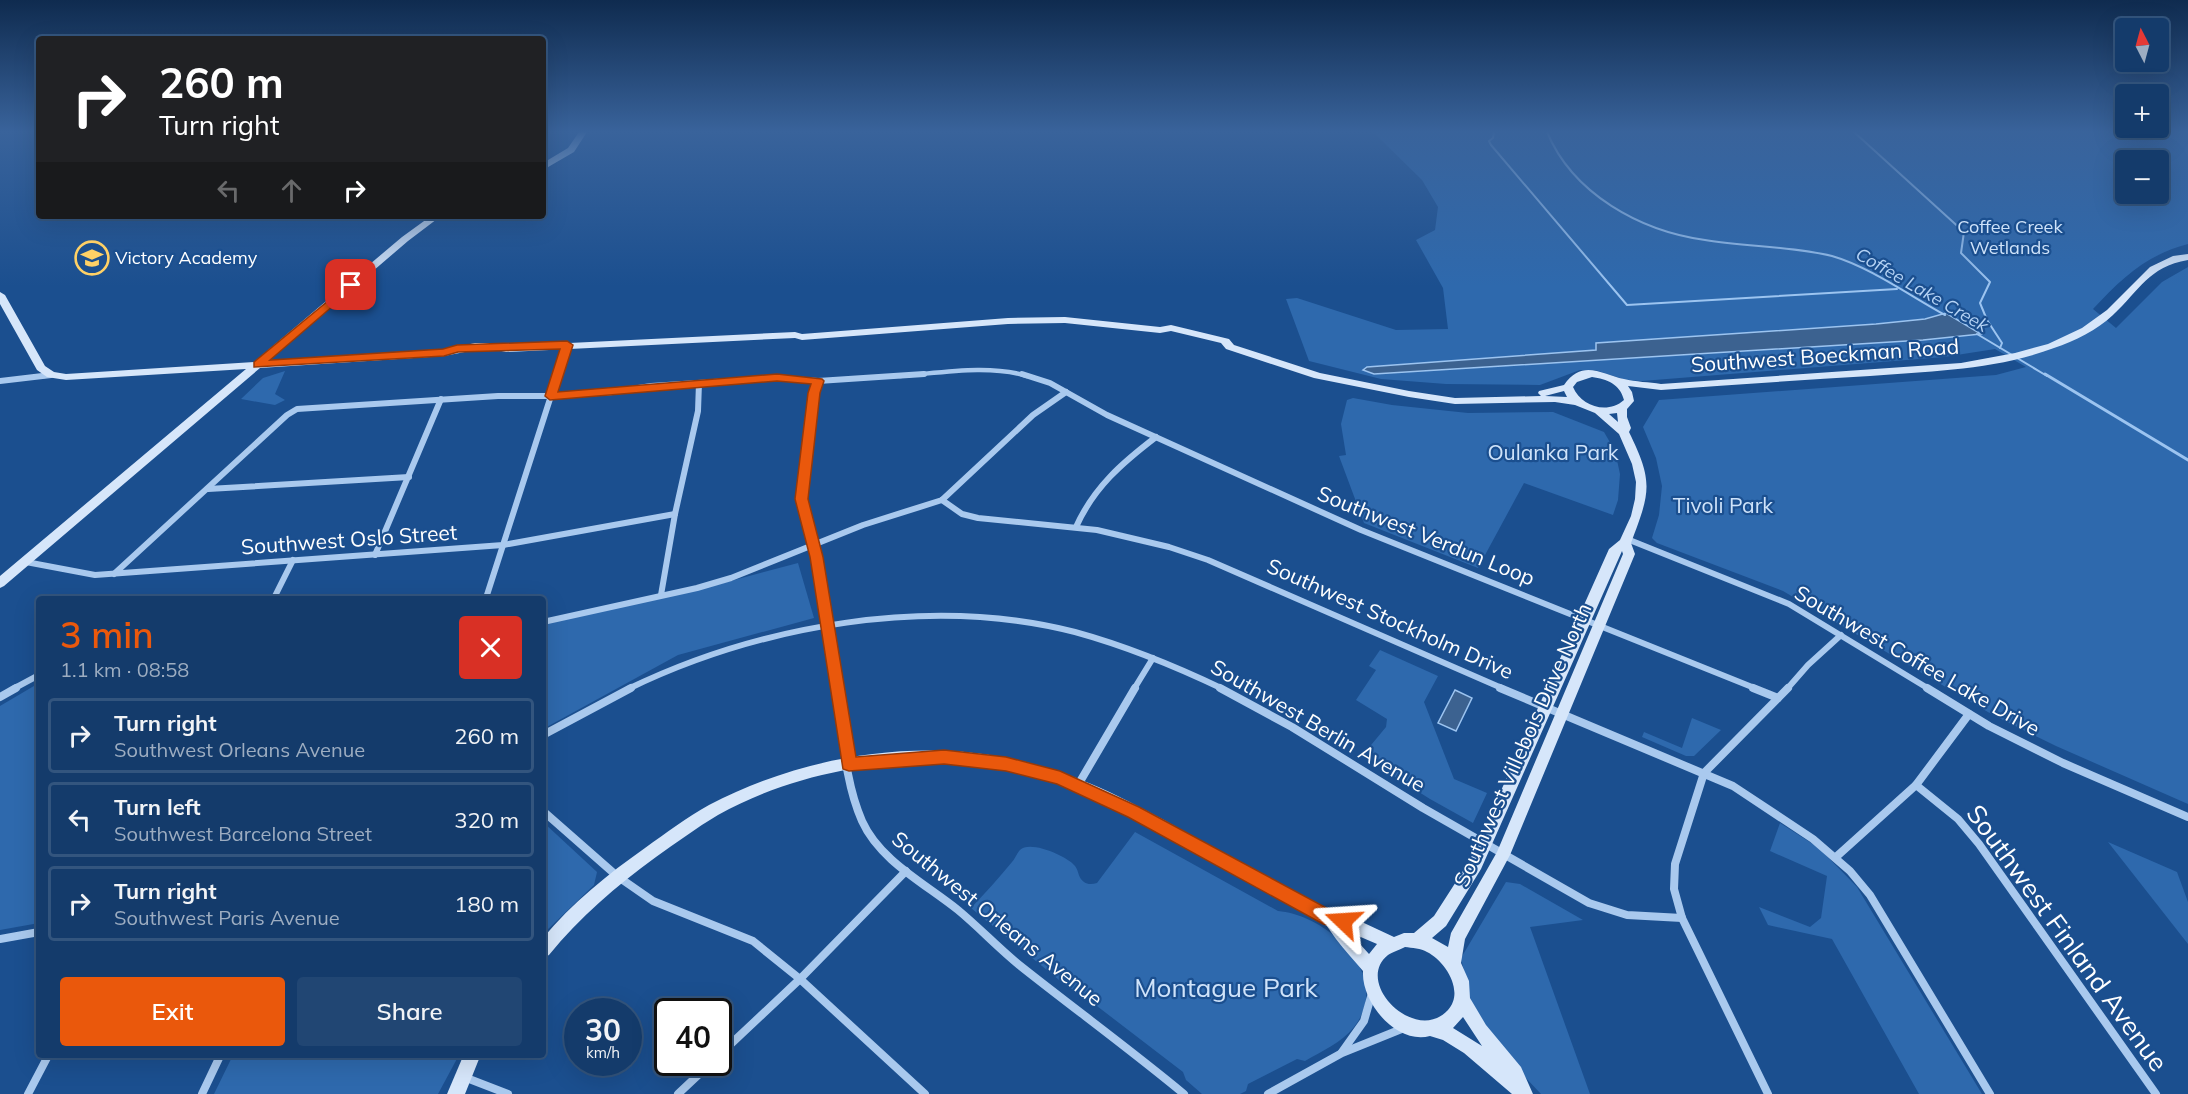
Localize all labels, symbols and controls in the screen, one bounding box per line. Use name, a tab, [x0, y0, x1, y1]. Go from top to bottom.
north arrow	[2115, 18, 2169, 72]
map controls	[2115, 18, 2169, 204]
text: 260 m	[159, 56, 284, 109]
icon: right	[60, 60, 138, 138]
button: +	[2115, 84, 2169, 138]
text: Turn right	[159, 108, 279, 142]
button: −	[2115, 150, 2169, 204]
icon: left	[212, 174, 245, 207]
icon: ahead	[275, 174, 308, 207]
icon: right	[338, 174, 371, 207]
park label: Coffee Creek Wetlands	[1957, 215, 2063, 259]
school or university icon: Victory Academy	[74, 240, 110, 276]
water label: Coffee Lake Creek	[1852, 242, 1993, 337]
place label: Victory Academy	[115, 246, 258, 269]
pin	[325, 259, 376, 310]
icon: arrive	[334, 268, 367, 301]
street label: Southwest Boeckman Road	[1690, 333, 1960, 377]
park label: Oulanka Park	[1487, 439, 1619, 465]
street label: Southwest Verdun Loop	[1314, 480, 1539, 591]
park label: Tivoli Park	[1673, 492, 1773, 518]
street label: Southwest Oslo Street	[240, 518, 458, 560]
street label: Southwest Stockholm Drive	[1263, 552, 1518, 684]
street label: Southwest Coffee Lake Drive	[1790, 579, 2045, 741]
street label: Southwest Villebois Drive North	[1448, 599, 1597, 890]
text: 3 min	[60, 612, 154, 657]
button: close	[459, 616, 522, 679]
street label: Southwest Berlin Avenue	[1206, 653, 1431, 797]
text: 1.1 km · 08:58	[60, 657, 189, 682]
text: Turn right	[114, 709, 217, 737]
icon: right	[63, 719, 96, 752]
text: 260 m	[454, 722, 519, 750]
text: Southwest Orleans Avenue	[114, 737, 365, 762]
text: Turn left	[114, 793, 201, 821]
street label: Southwest Finland Avenue	[1960, 798, 2175, 1077]
icon: left	[63, 803, 96, 836]
text: 320 m	[454, 806, 519, 834]
text: Southwest Barcelona Street	[114, 821, 372, 846]
street label: Southwest Orleans Avenue	[887, 825, 1108, 1011]
text: Turn right	[114, 877, 217, 905]
icon: right	[63, 887, 96, 920]
position arrow	[1311, 889, 1375, 953]
text: 180 m	[454, 890, 519, 918]
text: Southwest Paris Avenue	[114, 905, 340, 930]
park label: Montague Park	[1134, 971, 1318, 1004]
button: Exit	[60, 977, 285, 1046]
button: Share	[297, 977, 522, 1046]
speed limit sign: 40	[654, 998, 732, 1076]
text: 30	[585, 1011, 621, 1049]
text: km/h	[586, 1043, 620, 1062]

